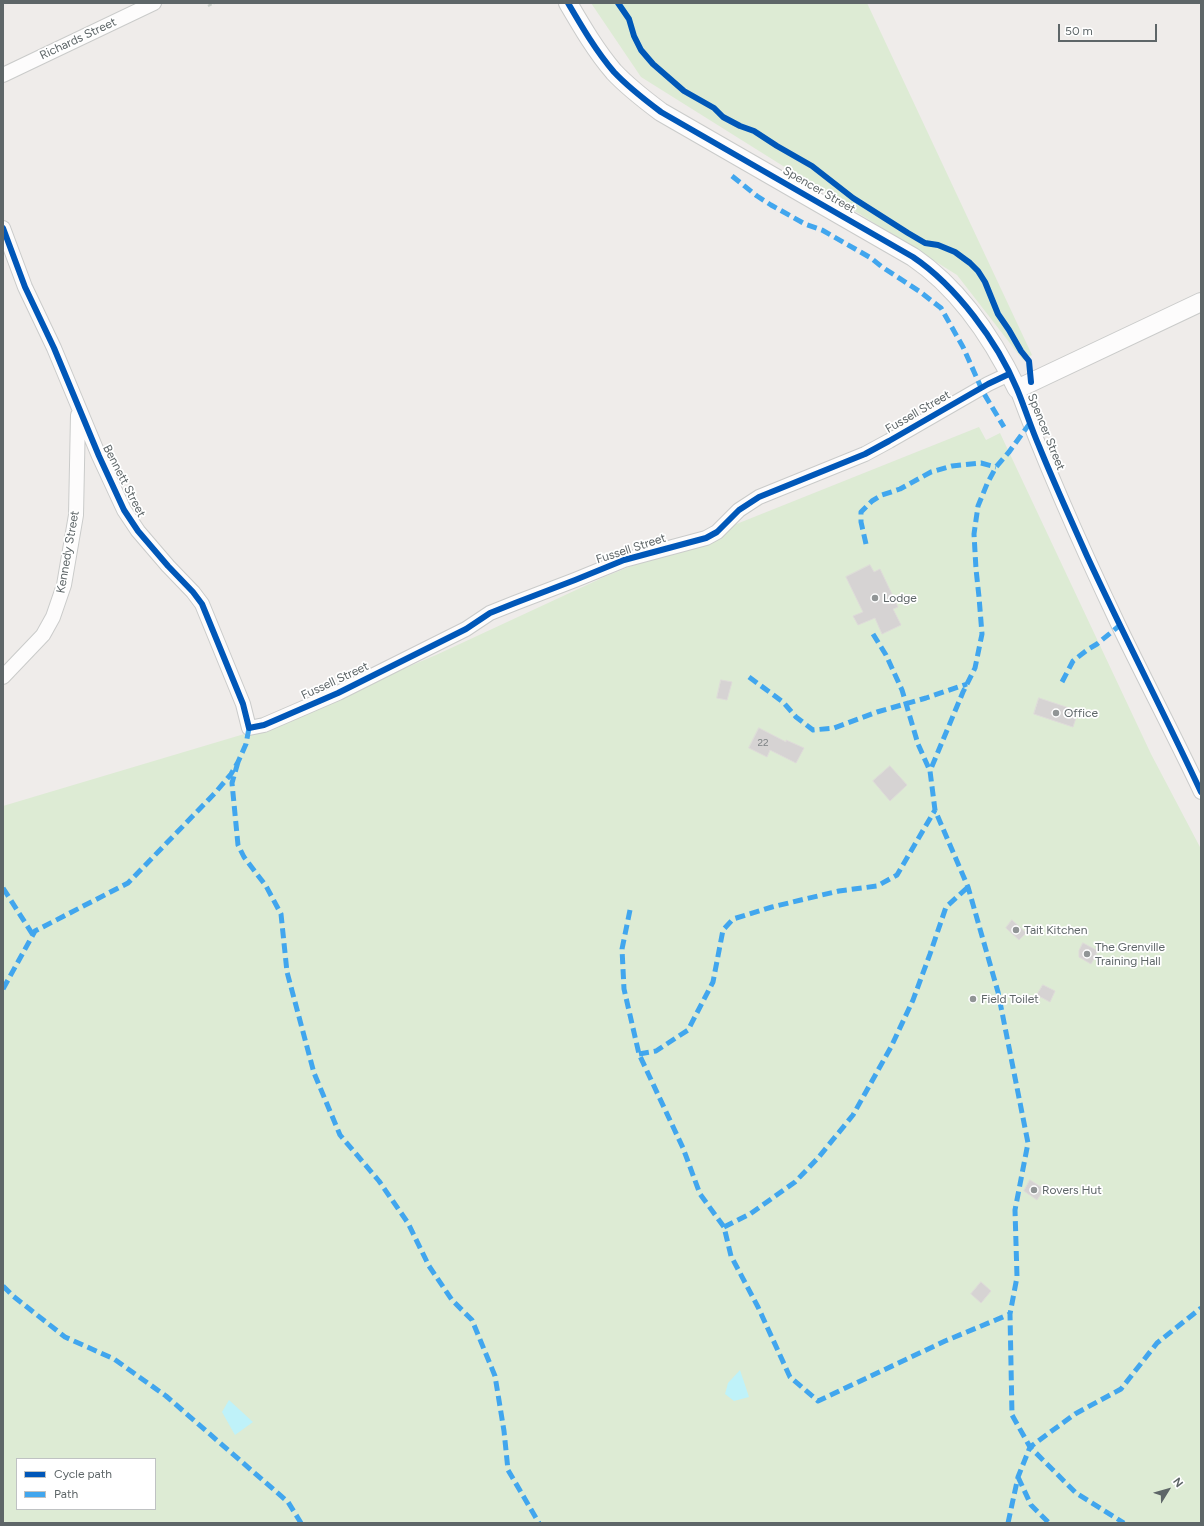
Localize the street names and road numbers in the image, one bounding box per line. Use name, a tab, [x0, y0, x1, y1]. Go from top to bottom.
street label: Richards Street	[37, 15, 119, 63]
street label: Spencer Street	[780, 163, 858, 217]
street label: Fussell Street	[883, 388, 953, 436]
street label: Spencer Street	[1024, 392, 1068, 472]
street label: Bennett Street	[100, 442, 148, 520]
street label: Kennedy Street	[54, 510, 82, 594]
street label: Fussell Street	[594, 531, 668, 567]
street label: Fussell Street	[299, 659, 371, 703]

